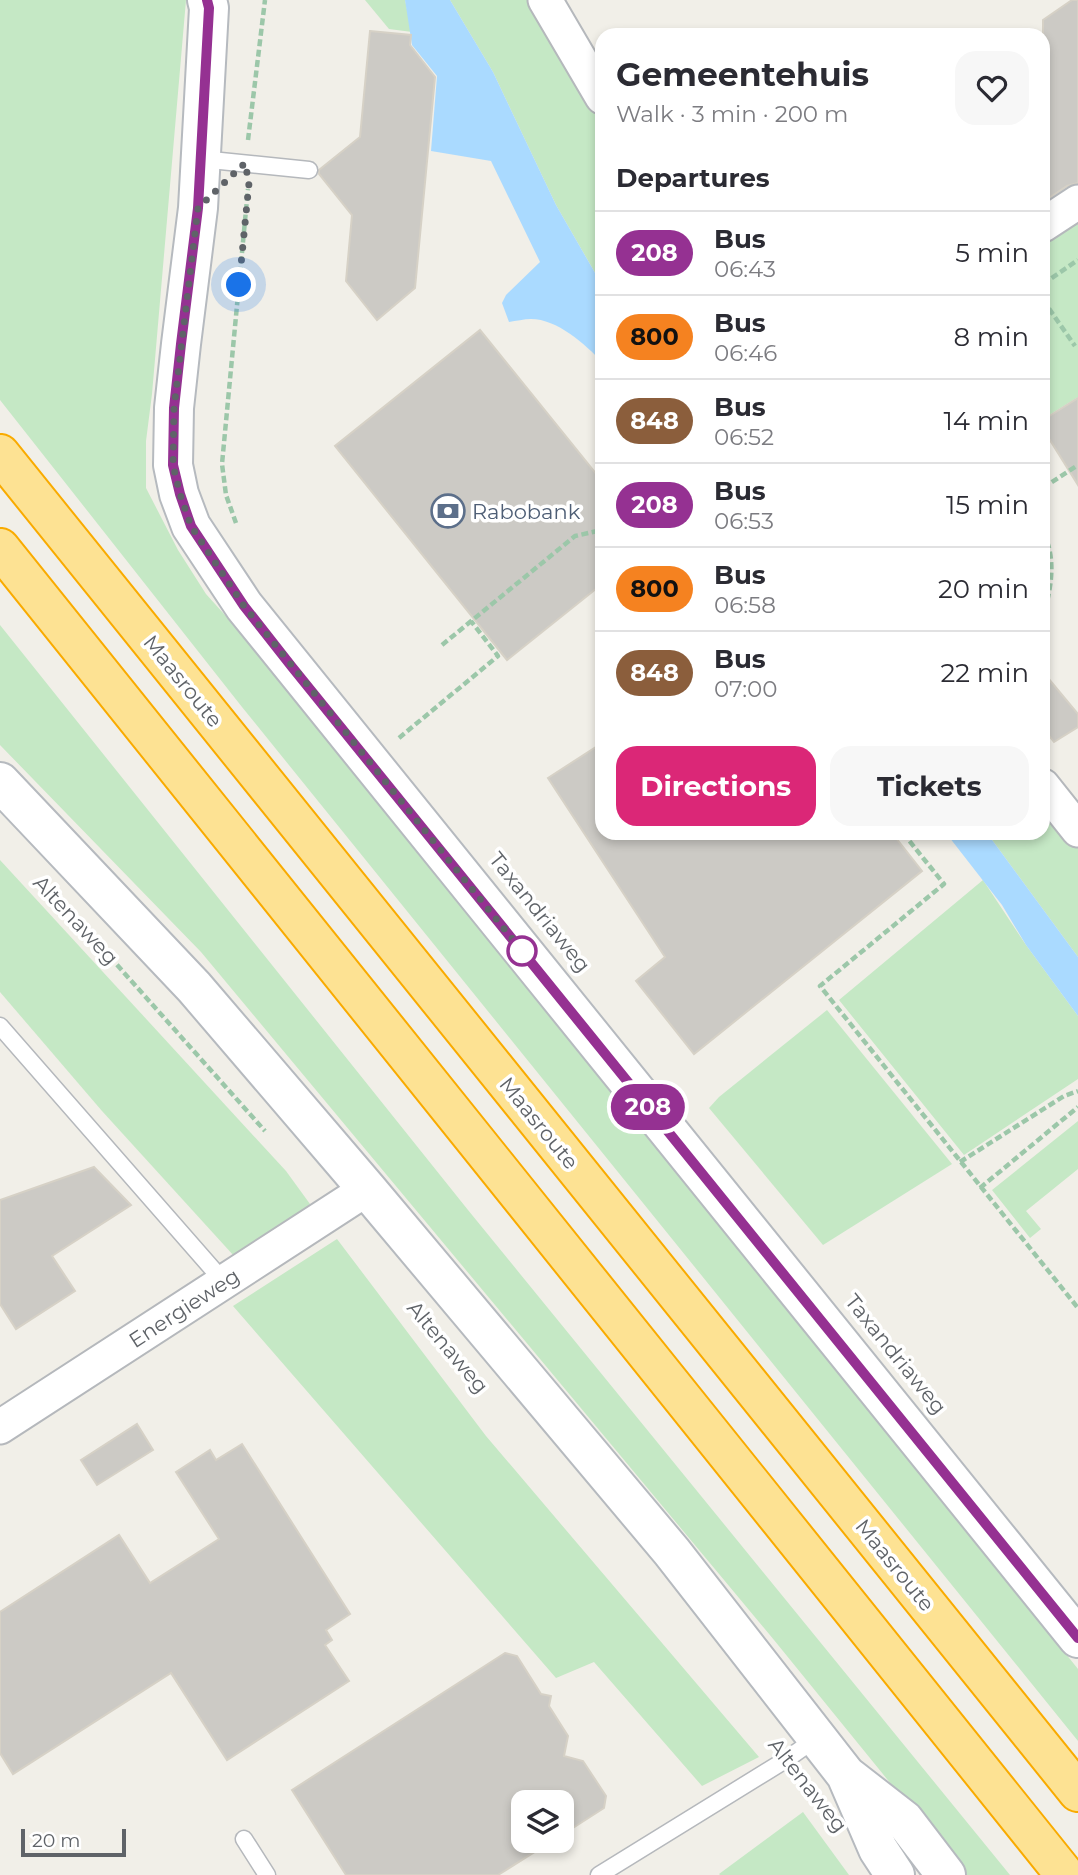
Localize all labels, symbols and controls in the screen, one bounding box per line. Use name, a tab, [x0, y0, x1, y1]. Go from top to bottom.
button: heart	[955, 51, 1029, 125]
text: Gemeentehuis	[616, 54, 869, 94]
text: Walk · 3 min · 200 m	[616, 100, 849, 128]
text: Departures	[616, 162, 770, 194]
text: Bus	[714, 223, 766, 255]
text: 5 min	[955, 237, 1029, 269]
text: 208	[631, 238, 678, 267]
text: 06:43	[714, 255, 776, 283]
your location	[221, 267, 256, 302]
text: Bus	[714, 307, 766, 339]
text: 8 min	[953, 321, 1029, 353]
text: 800	[630, 322, 679, 351]
text: 06:46	[714, 339, 777, 367]
text: Bus	[714, 391, 766, 423]
text: 14 min	[943, 405, 1029, 437]
text: 848	[630, 406, 679, 435]
text: 06:52	[714, 423, 774, 451]
text: Bus	[714, 475, 766, 507]
text: 15 min	[946, 489, 1029, 521]
text: 208	[631, 490, 678, 519]
bank icon: Rabobank	[429, 492, 467, 530]
place label: Rabobank	[472, 499, 581, 524]
text: 06:53	[714, 507, 774, 535]
text: Bus	[714, 559, 766, 591]
text: 20 min	[938, 573, 1029, 605]
text: 800	[630, 574, 679, 603]
text: 06:58	[714, 591, 776, 619]
street label: Maasroute	[138, 630, 228, 732]
text: Bus	[714, 643, 766, 675]
text: 22 min	[940, 657, 1029, 689]
text: 848	[630, 658, 679, 687]
text: 07:00	[714, 675, 777, 703]
button: Directions	[616, 746, 816, 826]
button: Tickets	[830, 746, 1029, 826]
street label: Taxandriaweg	[484, 847, 596, 977]
street label: Altenaweg	[28, 870, 124, 970]
unlabelled marker	[507, 936, 537, 966]
street label: Maasroute	[494, 1072, 584, 1174]
line badge: 208	[608, 1084, 688, 1130]
text: 208	[625, 1092, 671, 1121]
street label: Energieweg	[124, 1263, 244, 1353]
street label: Taxandriaweg	[840, 1289, 952, 1419]
street label: Altenaweg	[402, 1296, 494, 1398]
street label: Maasroute	[850, 1514, 940, 1616]
street label: Altenaweg	[763, 1733, 853, 1837]
map controls	[511, 1790, 574, 1853]
button: layers	[511, 1790, 574, 1853]
scale bar	[21, 1826, 126, 1858]
text: 20 m	[32, 1829, 80, 1852]

